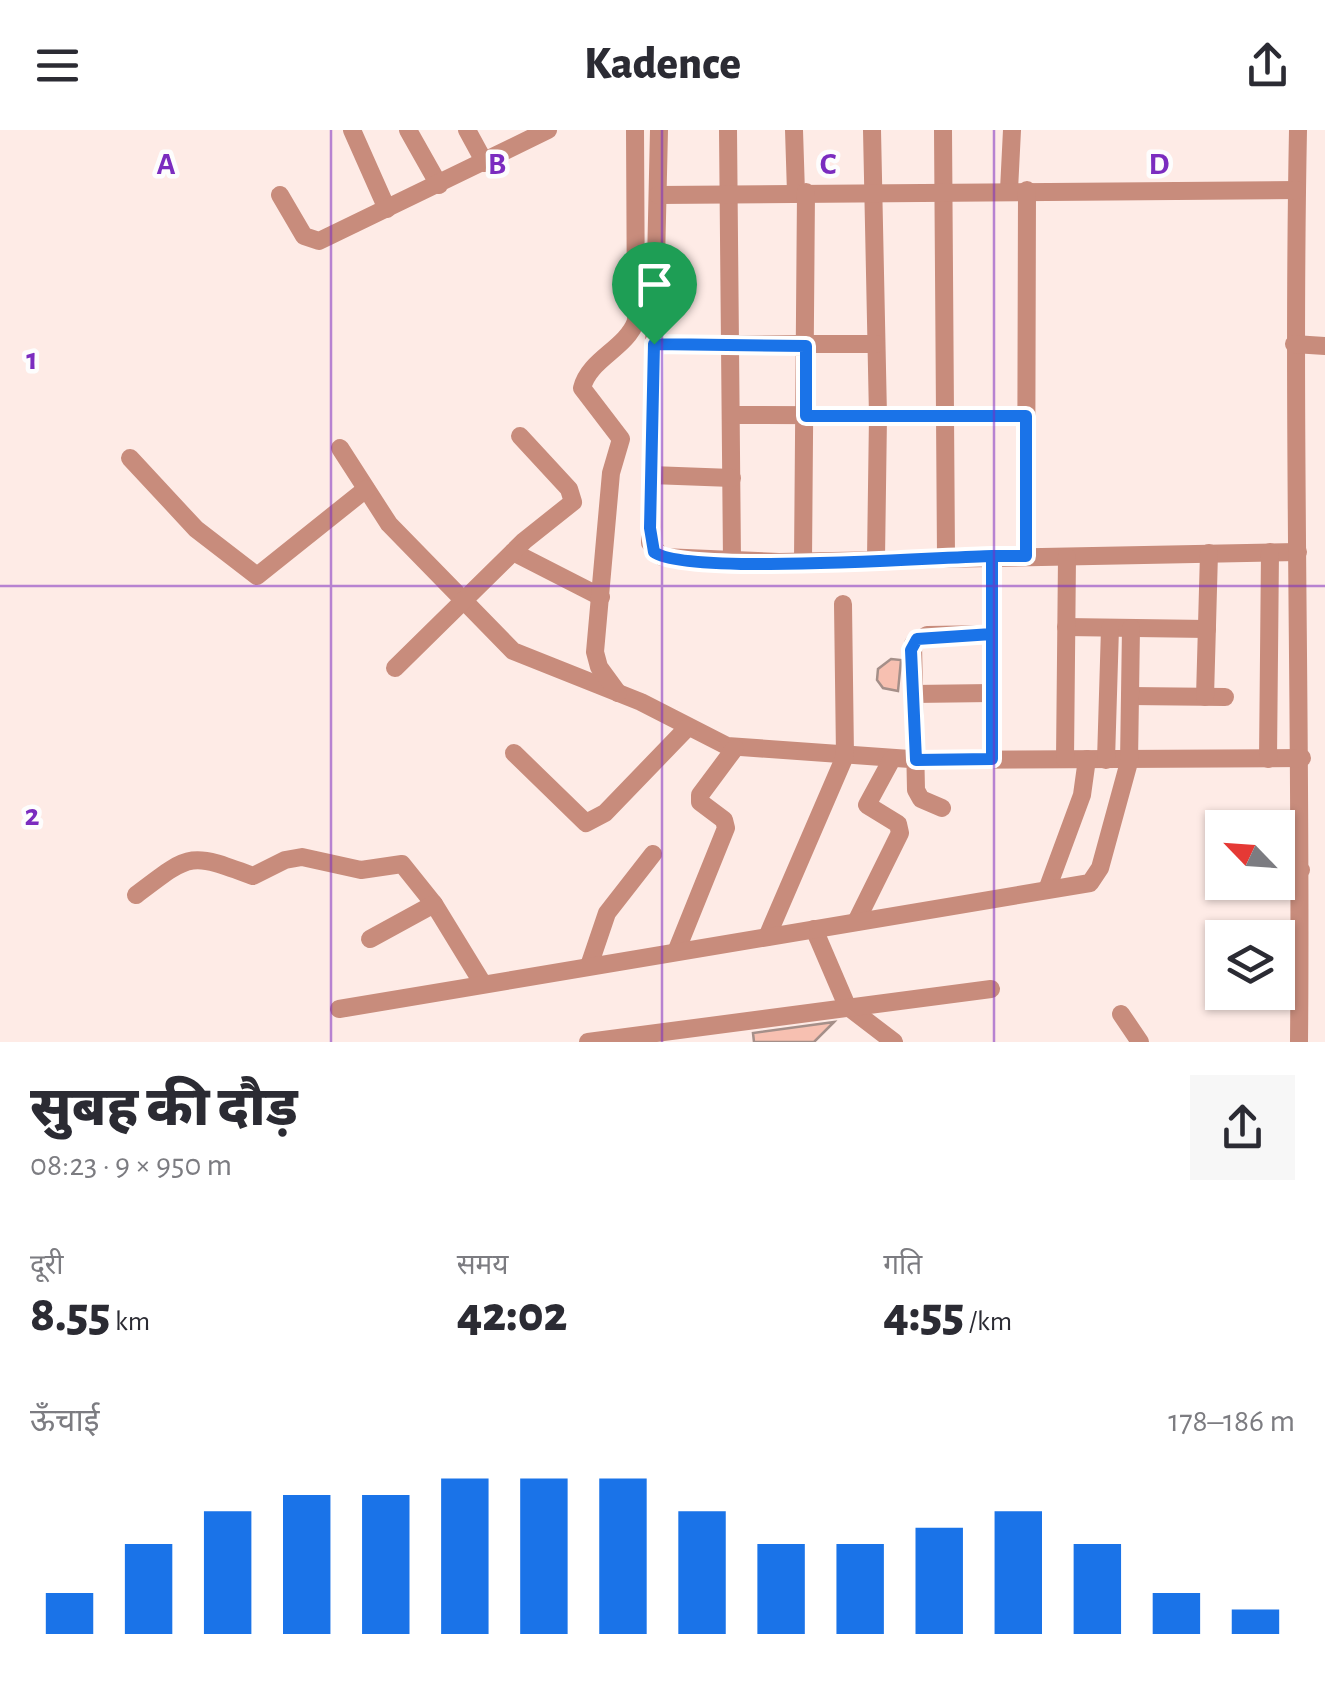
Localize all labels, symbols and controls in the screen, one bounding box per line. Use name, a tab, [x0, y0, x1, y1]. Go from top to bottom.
icon: menu	[30, 38, 85, 93]
icon: share	[1240, 38, 1295, 93]
text: Kadence	[584, 42, 741, 87]
text: A	[156, 148, 176, 180]
text: B	[488, 148, 506, 180]
text: C	[820, 148, 837, 180]
text: D	[1149, 148, 1170, 180]
pin	[612, 242, 697, 345]
icon: arrive	[627, 257, 682, 312]
text: 1	[26, 343, 38, 375]
text: 2	[24, 799, 40, 831]
north arrow	[1205, 810, 1295, 900]
map controls	[1205, 810, 1295, 1010]
button: layers	[1205, 920, 1295, 1010]
button: share	[1190, 1075, 1295, 1180]
text: सुबह की दौड़	[30, 1081, 298, 1136]
text: 08:23 · 9 × 950 m	[30, 1149, 232, 1181]
text: दूरी	[30, 1252, 64, 1280]
text: समय	[457, 1252, 509, 1280]
text: गति	[883, 1252, 922, 1280]
text: 8.55	[30, 1290, 110, 1340]
text: 42:02	[457, 1290, 568, 1340]
text: 4:55	[883, 1290, 964, 1340]
text: km	[110, 1308, 150, 1336]
text: /km	[964, 1308, 1012, 1336]
text: ऊँचाई	[30, 1405, 99, 1437]
text: 178–186 m	[1168, 1405, 1295, 1437]

